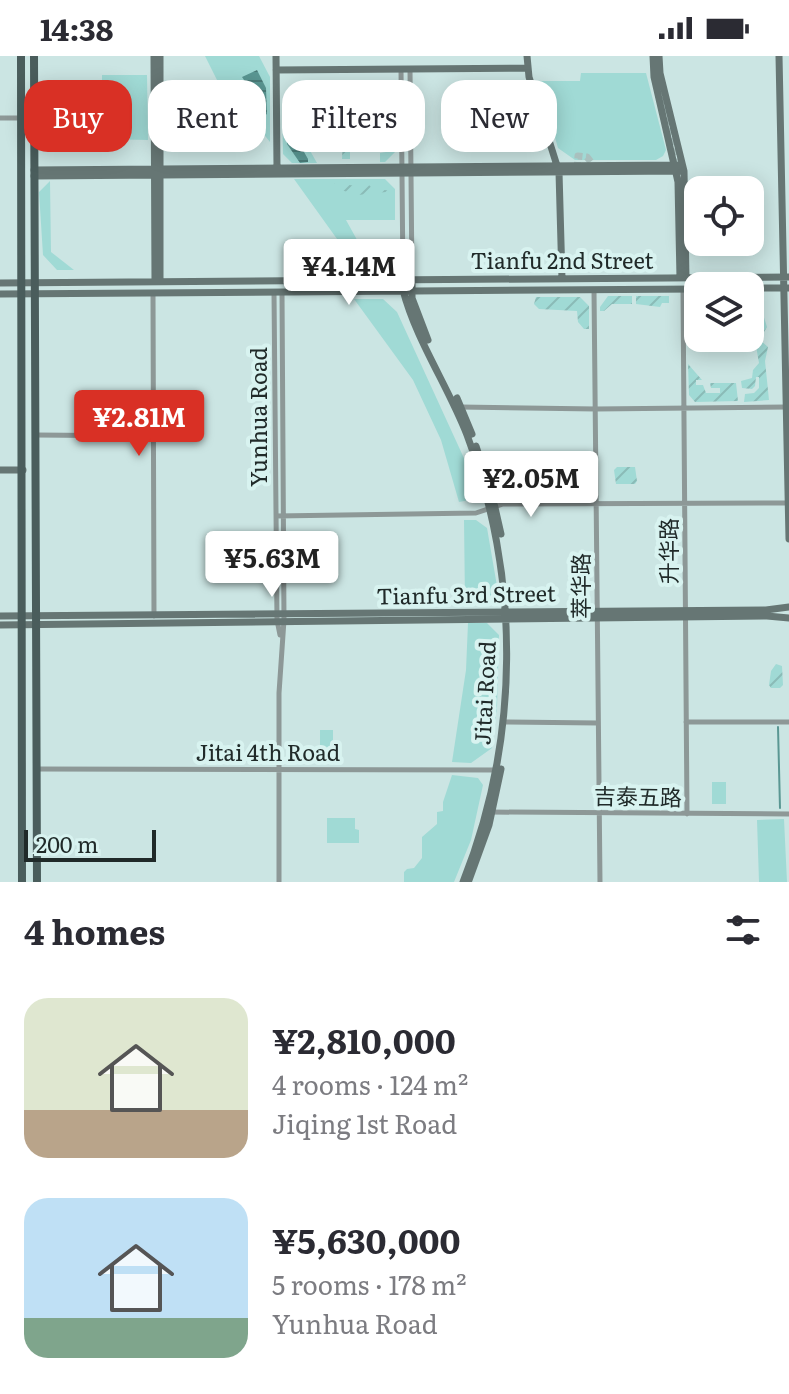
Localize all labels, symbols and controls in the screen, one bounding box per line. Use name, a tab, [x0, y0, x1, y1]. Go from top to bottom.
text: 14:38	[40, 6, 113, 50]
chip: Buy	[24, 80, 132, 152]
chip: Rent	[148, 80, 266, 152]
chip: Filters	[282, 80, 425, 152]
chip: New	[441, 80, 557, 152]
map controls	[684, 176, 764, 352]
button: locate	[684, 176, 764, 256]
pin: ¥4.14M	[284, 239, 414, 307]
street label: Tianfu 2nd Street	[471, 243, 654, 276]
text: ¥4.14M	[302, 245, 396, 284]
button: layers	[684, 272, 764, 352]
street label: Yunhua Road	[241, 347, 274, 487]
pin: ¥2.81M	[74, 390, 204, 458]
text: ¥2.81M	[92, 396, 186, 435]
pin: ¥2.05M	[466, 451, 596, 519]
text: ¥2.05M	[482, 457, 580, 496]
street label: 升华路	[651, 518, 684, 584]
pin: ¥5.63M	[207, 531, 337, 599]
text: ¥5.63M	[223, 537, 321, 576]
street label: 萃华路	[563, 553, 596, 619]
street label: Tianfu 3rd Street	[376, 575, 556, 612]
street label: Jitai Road	[464, 640, 503, 746]
street label: Jitai 4th Road	[196, 735, 340, 768]
street label: 吉泰五路	[594, 778, 682, 813]
scale bar	[24, 826, 156, 862]
text: 200 m	[36, 827, 98, 860]
text: 4 homes	[24, 905, 165, 955]
icon: filters	[721, 908, 765, 952]
text: ¥2,810,000	[272, 1014, 456, 1064]
icon: home	[88, 1030, 184, 1126]
text: 4 rooms · 124 m²	[272, 1064, 468, 1103]
text: Jiqing 1st Road	[272, 1103, 457, 1142]
text: ¥5,630,000	[272, 1214, 460, 1264]
icon: home	[88, 1230, 184, 1326]
text: 5 rooms · 178 m²	[272, 1264, 466, 1303]
text: Yunhua Road	[272, 1303, 438, 1342]

